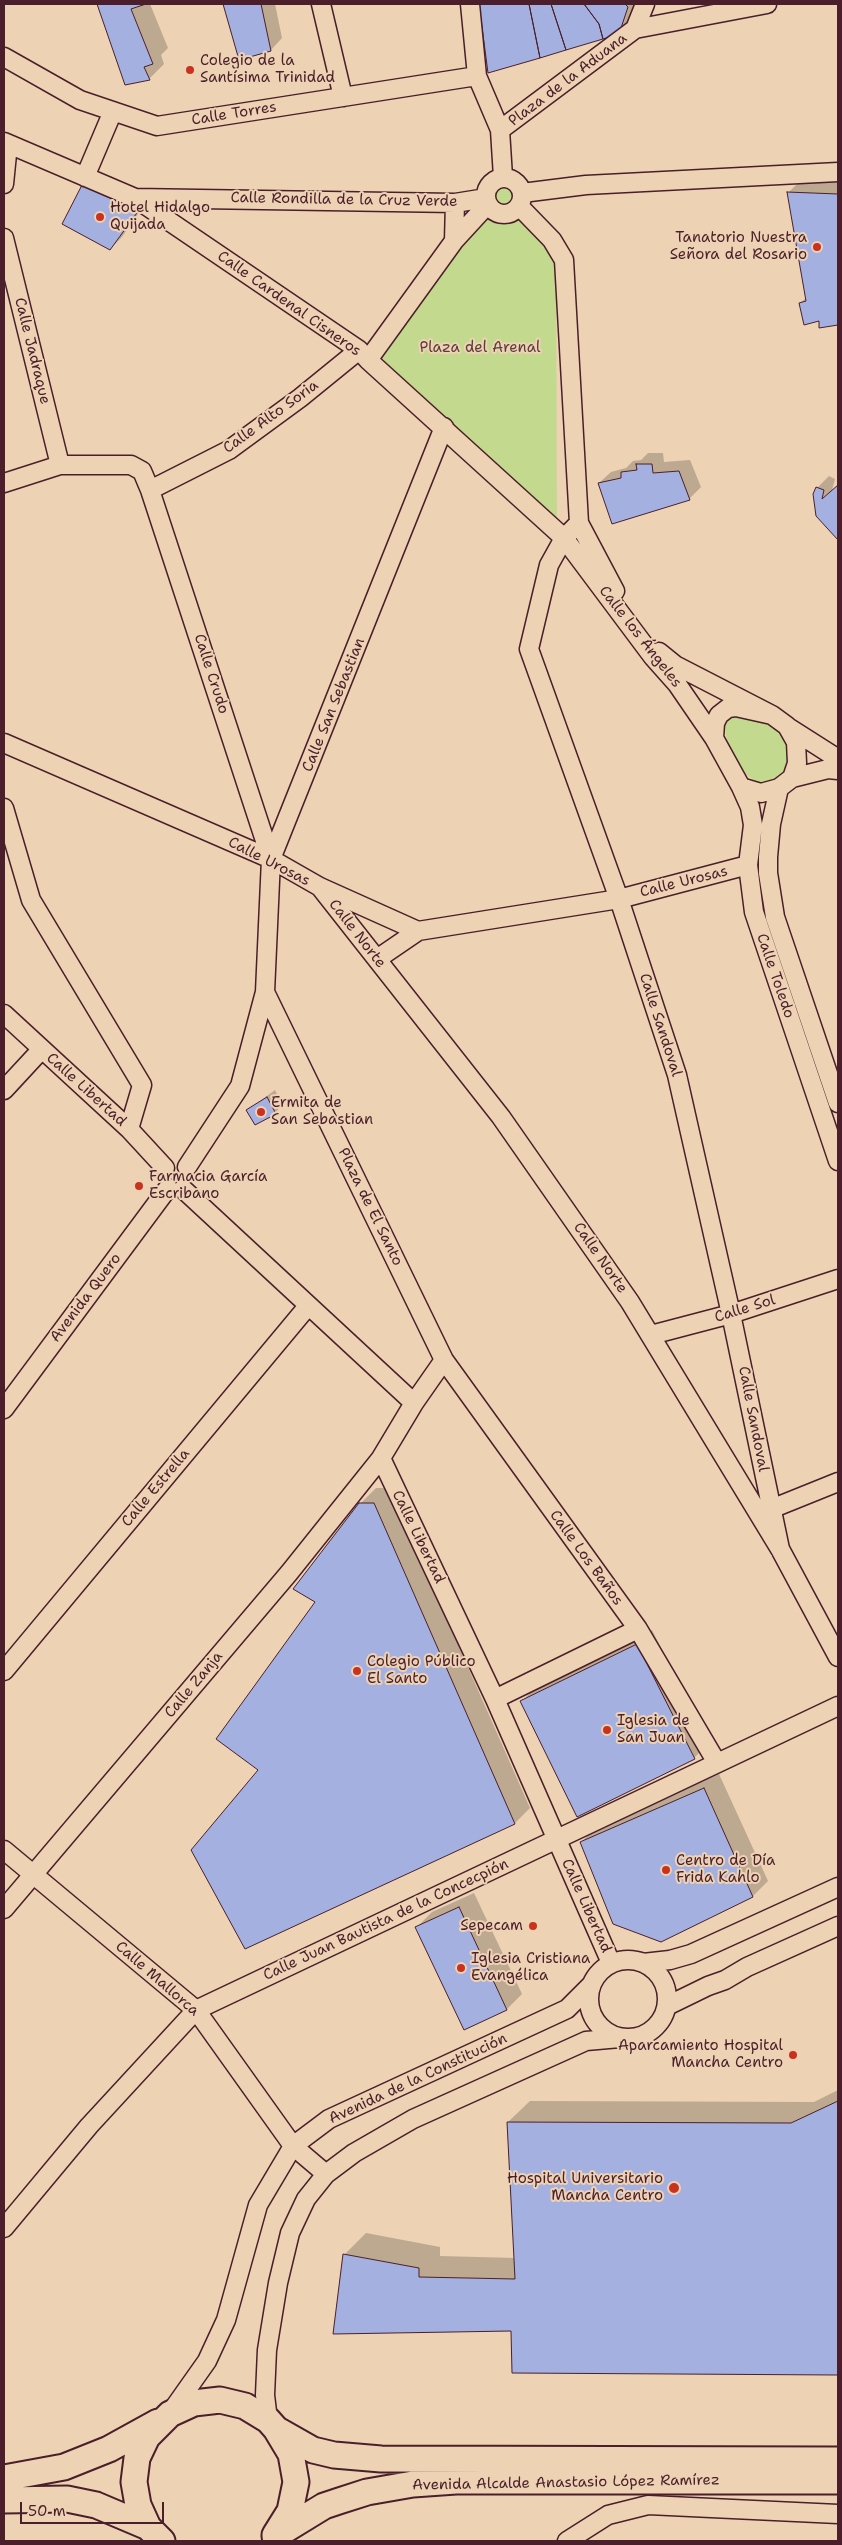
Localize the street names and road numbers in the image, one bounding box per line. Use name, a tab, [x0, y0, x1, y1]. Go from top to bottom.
street label: Plaza de la Aduana	[505, 30, 631, 130]
street label: Calle Torres	[190, 98, 278, 130]
street label: Calle Rondilla de la Cruz Verde	[230, 189, 458, 211]
street label: Calle Cardenal Cisneros	[214, 247, 364, 361]
street label: Calle Jadraque	[10, 296, 54, 406]
street label: Calle Alto Soria	[220, 376, 322, 458]
street label: Calle los Ángeles	[595, 583, 685, 691]
street label: Calle Crudo	[190, 632, 232, 716]
street label: Calle San Sebastian	[299, 635, 369, 775]
street label: Calle Urosas	[225, 834, 313, 890]
street label: Calle Urosas	[638, 862, 730, 902]
street label: Calle Norte	[325, 896, 389, 972]
street label: Calle Toledo	[752, 931, 798, 1021]
street label: Calle Sandoval	[635, 971, 685, 1079]
street label: Calle Libertad	[42, 1049, 130, 1131]
street label: Plaza de El Santo	[334, 1145, 406, 1269]
street label: Calle Norte	[569, 1219, 631, 1297]
street label: Avenida Quero	[47, 1250, 125, 1346]
street label: Calle Sol	[713, 1291, 777, 1327]
street label: Calle Sandoval	[734, 1365, 772, 1473]
street label: Calle Estrella	[118, 1445, 194, 1531]
street label: Calle Libertad	[388, 1488, 448, 1586]
street label: Calle Los Baños	[545, 1507, 627, 1609]
street label: Calle Zanja	[161, 1648, 227, 1722]
street label: Calle Juan Bautista de la Concecpión	[261, 1855, 511, 1985]
street label: Calle Libertad	[557, 1856, 615, 1956]
street label: Calle Mallorca	[111, 1938, 203, 2020]
street label: Avenida de la Constitución	[326, 2030, 510, 2128]
street label: Avenida Alcalde Anastasio López Ramírez	[412, 2471, 720, 2495]

